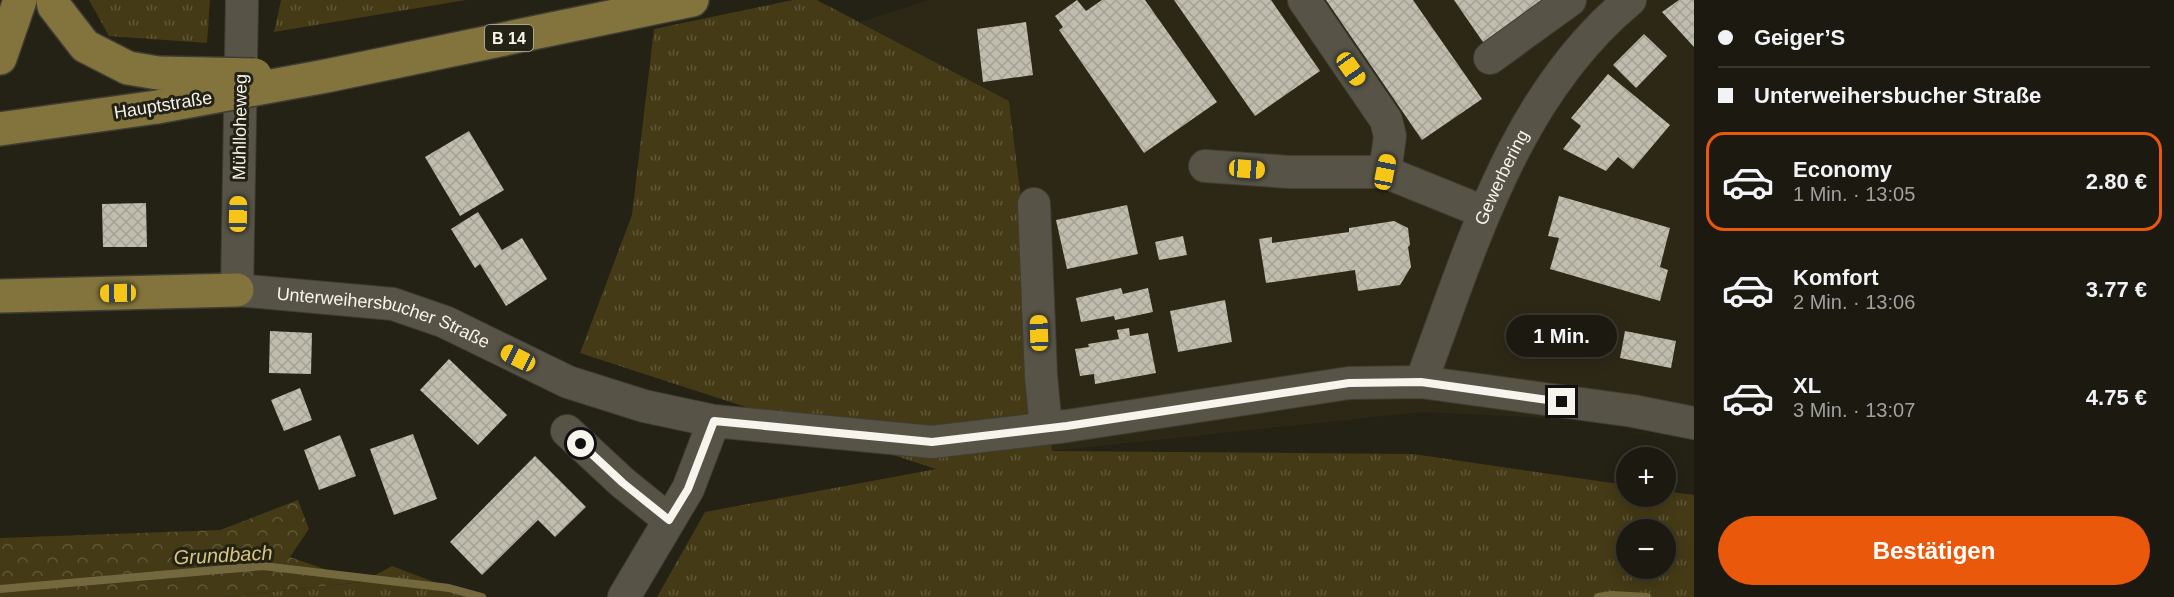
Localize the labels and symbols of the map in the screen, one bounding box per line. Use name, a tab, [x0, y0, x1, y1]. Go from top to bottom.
road number: B 14	[485, 25, 533, 51]
car	[1333, 49, 1369, 89]
street label: Mühlloheweg	[229, 74, 251, 180]
street label: Hauptstraße	[113, 87, 213, 123]
street label: Gewerbering	[1471, 126, 1533, 228]
car	[1373, 153, 1397, 191]
car	[1228, 159, 1266, 179]
car	[229, 196, 247, 232]
car	[100, 284, 136, 302]
street label: Unterweihersbucher Straße	[276, 284, 493, 352]
car	[1029, 315, 1049, 351]
callout: 1 Min.	[1506, 315, 1618, 357]
car	[498, 342, 538, 374]
route end	[1548, 388, 1575, 415]
route start	[567, 430, 594, 457]
water label: Grundbach	[173, 541, 273, 569]

